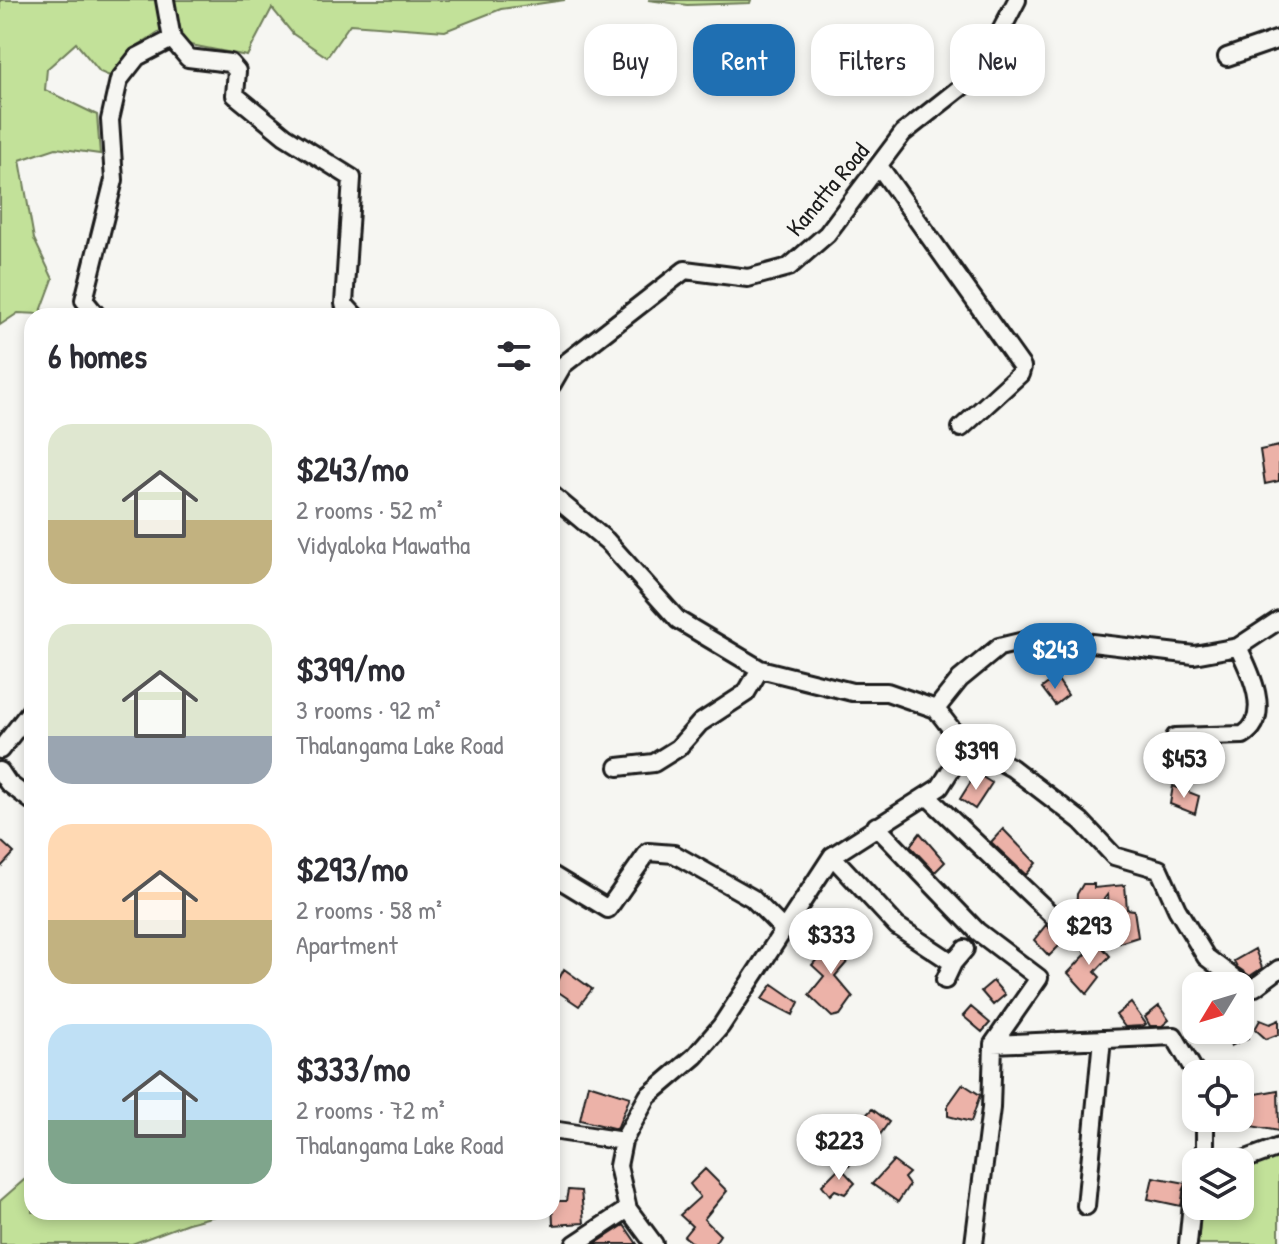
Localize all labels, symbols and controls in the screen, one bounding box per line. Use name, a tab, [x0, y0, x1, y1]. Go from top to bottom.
chip: Buy	[584, 24, 677, 96]
chip: Rent	[693, 24, 795, 96]
chip: Filters	[811, 24, 934, 96]
chip: New	[950, 24, 1045, 96]
street label: Kanatta Road	[778, 135, 876, 243]
text: 6 homes	[48, 333, 147, 379]
icon: filters	[492, 334, 536, 378]
text: $243/mo	[296, 446, 408, 492]
icon: home	[112, 456, 208, 552]
text: 2 rooms · 52 m²	[296, 492, 443, 527]
text: Vidyaloka Mawatha	[296, 527, 470, 562]
pin: $243	[1008, 623, 1102, 691]
text: $243	[1032, 631, 1078, 666]
text: $399/mo	[296, 646, 405, 692]
icon: home	[112, 656, 208, 752]
text: 3 rooms · 92 m²	[296, 692, 441, 727]
pin: $399	[929, 724, 1023, 792]
text: Thalangama Lake Road	[296, 727, 503, 762]
text: $399	[954, 732, 998, 767]
pin: $453	[1137, 732, 1231, 800]
text: $453	[1161, 740, 1207, 775]
text: $293/mo	[296, 846, 408, 892]
icon: home	[112, 856, 208, 952]
text: 2 rooms · 58 m²	[296, 892, 442, 927]
pin: $293	[1042, 899, 1136, 967]
text: $293	[1066, 907, 1112, 942]
pin: $333	[784, 908, 878, 976]
text: $333	[807, 916, 855, 951]
text: Apartment	[296, 927, 398, 962]
north arrow	[1182, 972, 1254, 1044]
map controls	[1182, 972, 1254, 1220]
text: $333/mo	[296, 1046, 410, 1092]
icon: home	[112, 1056, 208, 1152]
button: locate	[1182, 1060, 1254, 1132]
text: 2 rooms · 72 m²	[296, 1092, 445, 1127]
pin: $223	[792, 1114, 886, 1182]
text: $223	[814, 1122, 864, 1157]
text: Thalangama Lake Road	[296, 1127, 503, 1162]
button: layers	[1182, 1148, 1254, 1220]

